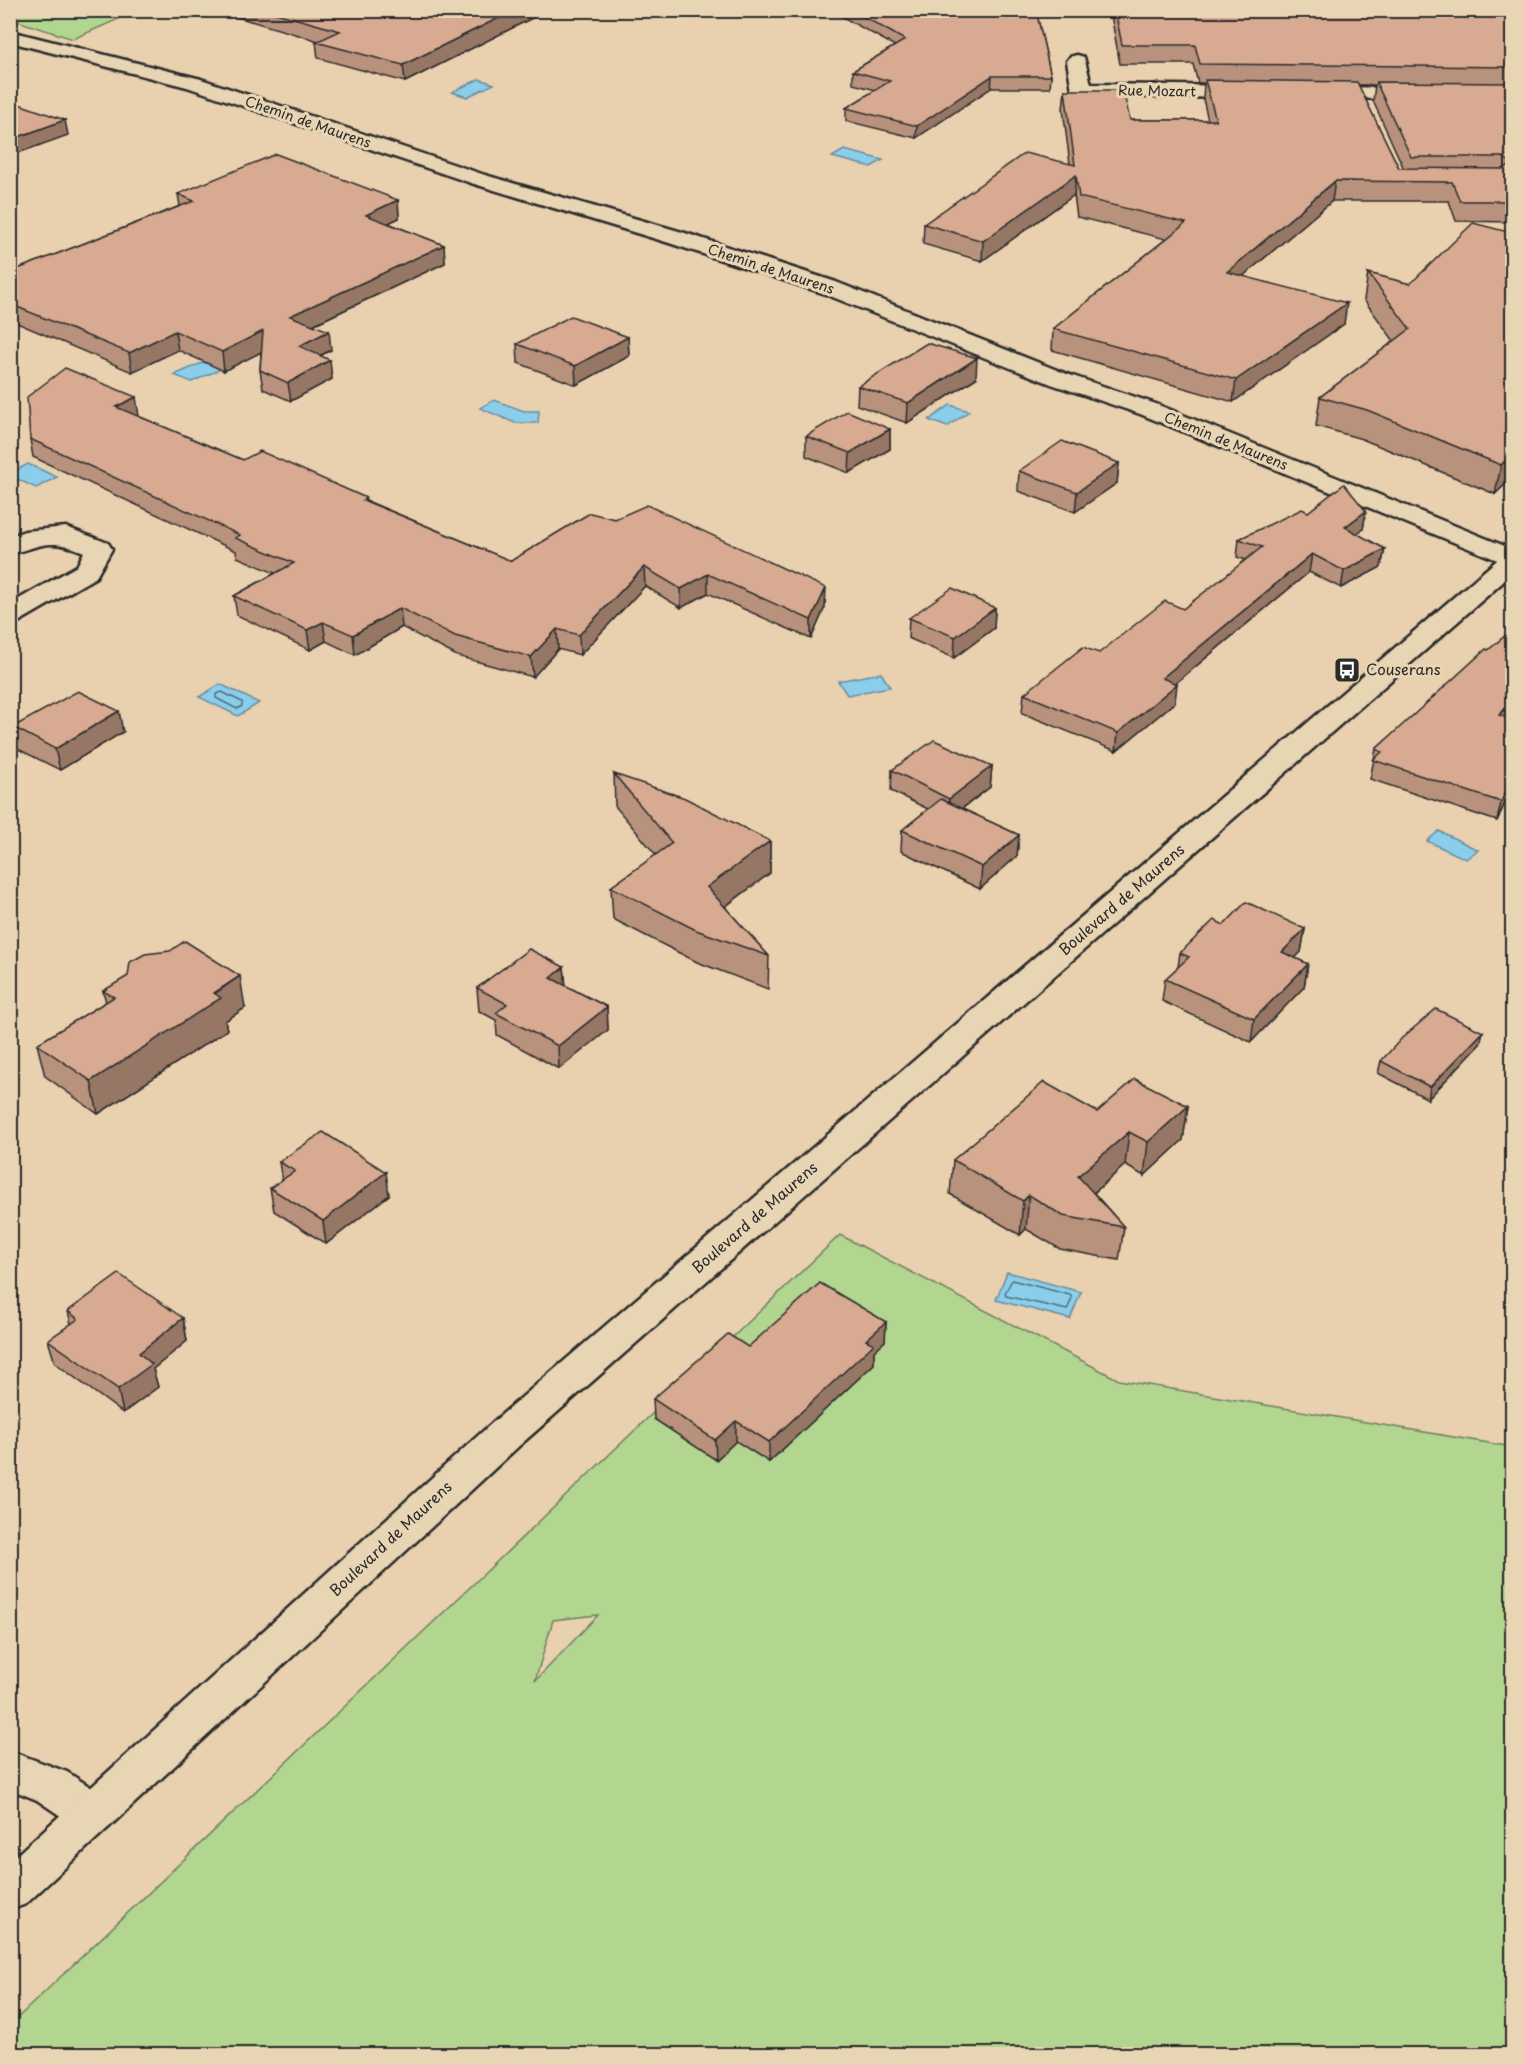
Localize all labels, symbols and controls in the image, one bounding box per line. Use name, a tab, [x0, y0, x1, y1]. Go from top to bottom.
street label: Rue Mozart	[1118, 79, 1196, 102]
street label: Chemin de Maurens	[242, 90, 374, 153]
street label: Chemin de Maurens	[705, 238, 837, 299]
street label: Chemin de Maurens	[1161, 406, 1291, 475]
bus stop icon: Couserans	[1332, 655, 1362, 685]
place label: Couserans	[1366, 657, 1441, 680]
street label: Boulevard de Maurens	[1053, 838, 1189, 960]
street label: Boulevard de Maurens	[686, 1156, 822, 1278]
street label: Boulevard de Maurens	[324, 1475, 456, 1601]

